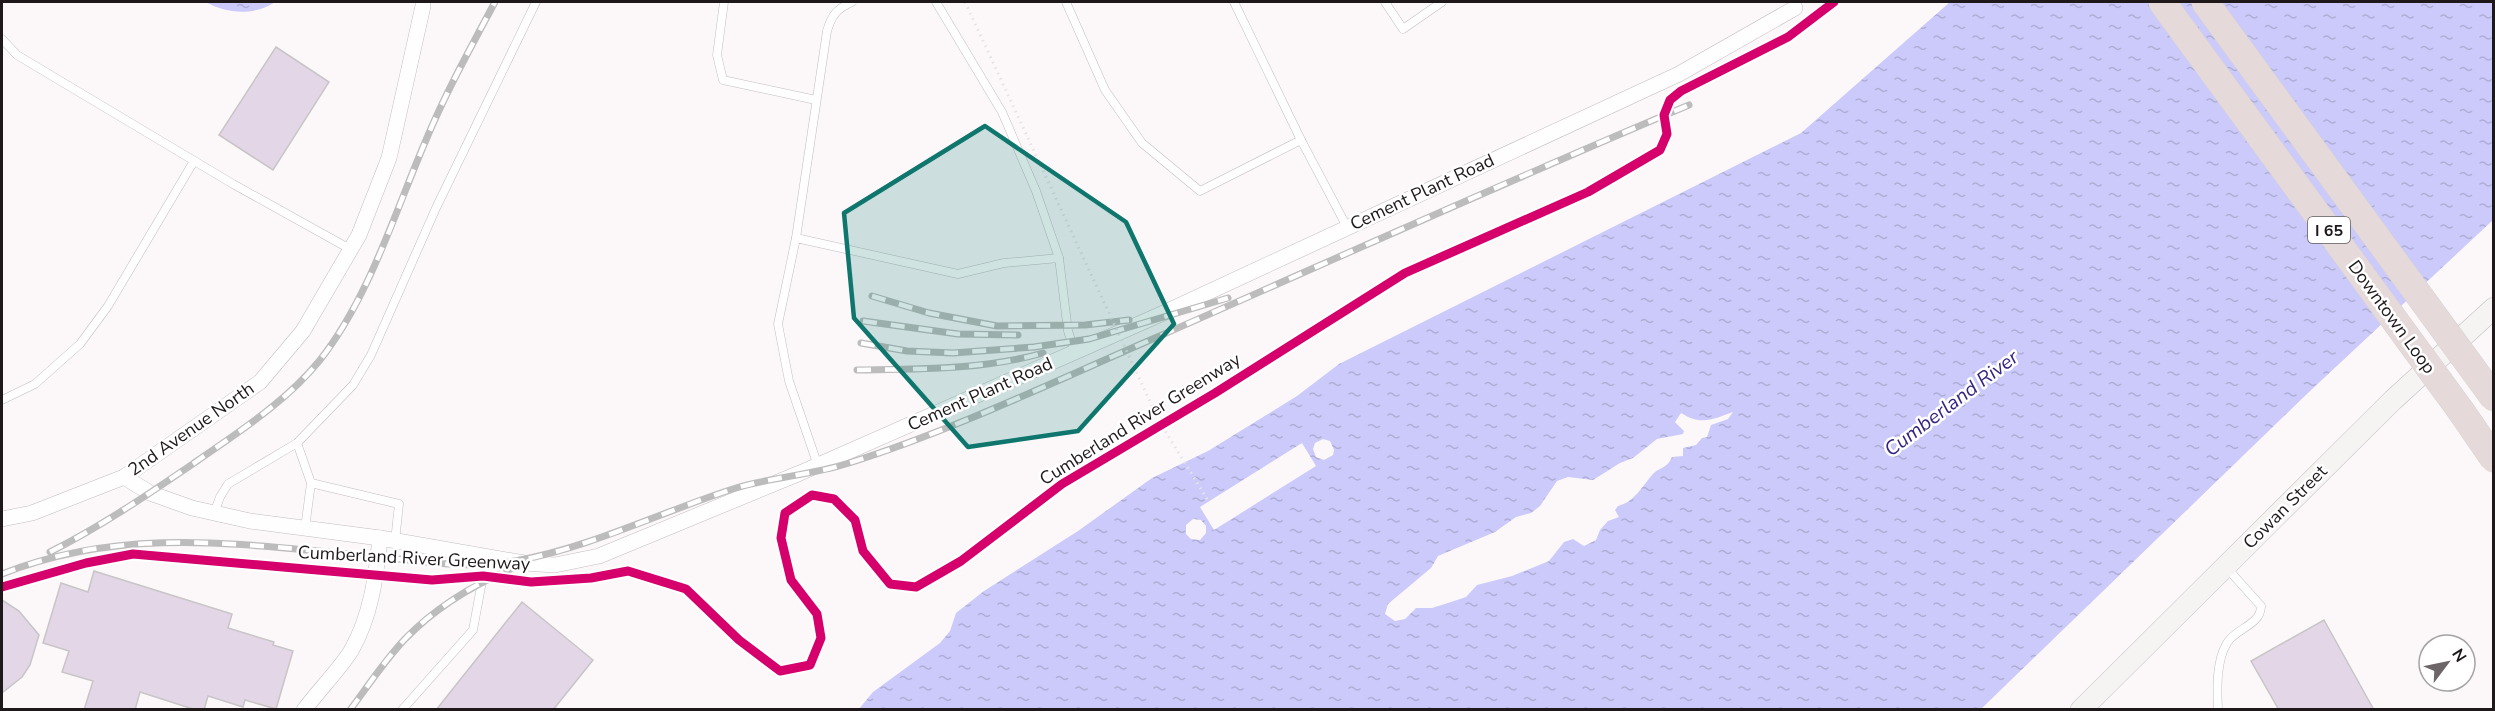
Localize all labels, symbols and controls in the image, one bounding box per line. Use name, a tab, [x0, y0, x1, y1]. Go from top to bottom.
street label: Cement Plant Road	[1346, 148, 1498, 236]
road number: I 65	[2308, 217, 2350, 243]
street label: Downtown Loop	[2343, 255, 2441, 379]
water label: Cumberland River	[1879, 343, 2025, 463]
street label: Cumberland River Greenway	[1035, 347, 1246, 491]
street label: Cement Plant Road	[904, 351, 1056, 437]
street label: 2nd Avenue North	[123, 376, 259, 482]
street label: Cowan Street	[2238, 459, 2333, 554]
street label: Cumberland River Greenway	[297, 540, 531, 576]
north arrow	[2417, 633, 2477, 693]
text: N	[2446, 645, 2471, 666]

